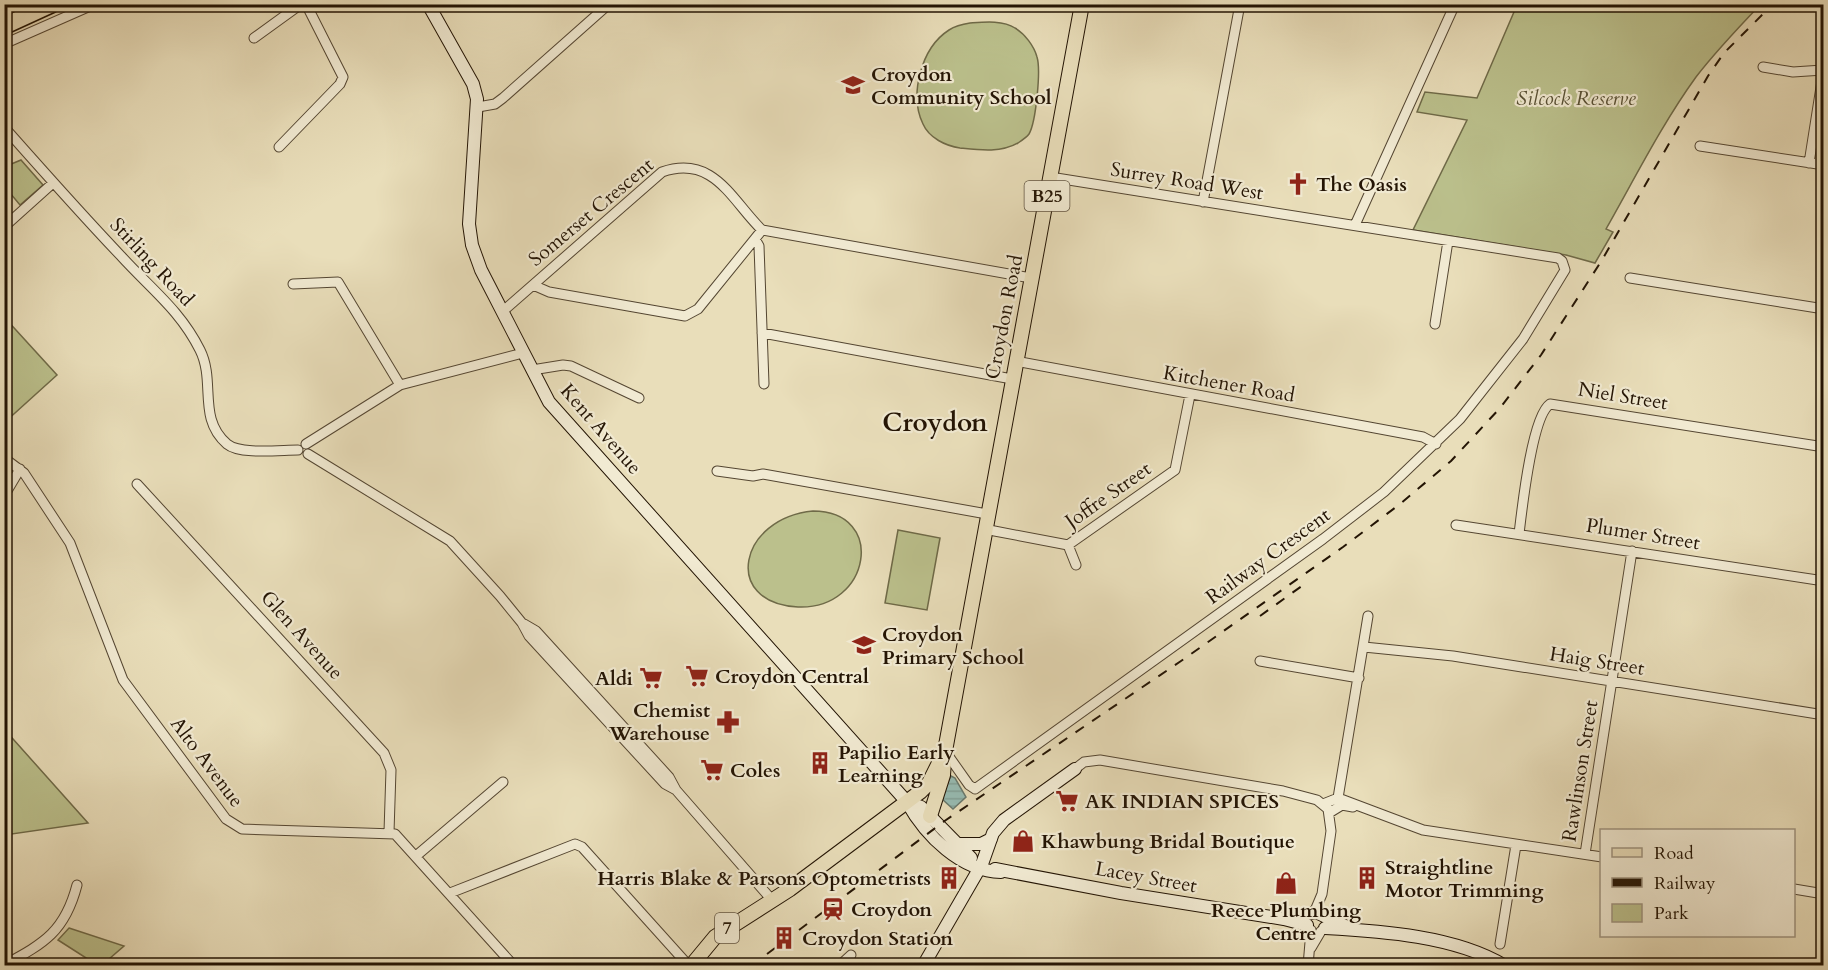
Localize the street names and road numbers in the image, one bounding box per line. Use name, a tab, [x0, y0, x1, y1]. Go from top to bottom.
street label: Somerset Crescent	[523, 151, 660, 272]
street label: Surrey Road West	[1109, 156, 1266, 206]
road number: B25	[1024, 181, 1070, 211]
street label: Stirling Road	[104, 212, 200, 312]
street label: Croydon Road	[979, 252, 1029, 381]
street label: Kitchener Road	[1161, 359, 1297, 409]
street label: Niel Street	[1576, 376, 1670, 417]
street label: Kent Avenue	[554, 378, 648, 480]
street label: Joffre Street	[1057, 455, 1157, 536]
street label: Railway Crescent	[1200, 501, 1336, 610]
street label: Plumer Street	[1584, 512, 1702, 556]
street label: Glen Avenue	[255, 585, 349, 685]
street label: Haig Street	[1548, 640, 1647, 682]
street label: Rawlinson Street	[1555, 698, 1605, 844]
street label: Alto Avenue	[164, 711, 250, 813]
street label: Lacey Street	[1093, 855, 1200, 899]
road number: 7	[715, 913, 739, 943]

